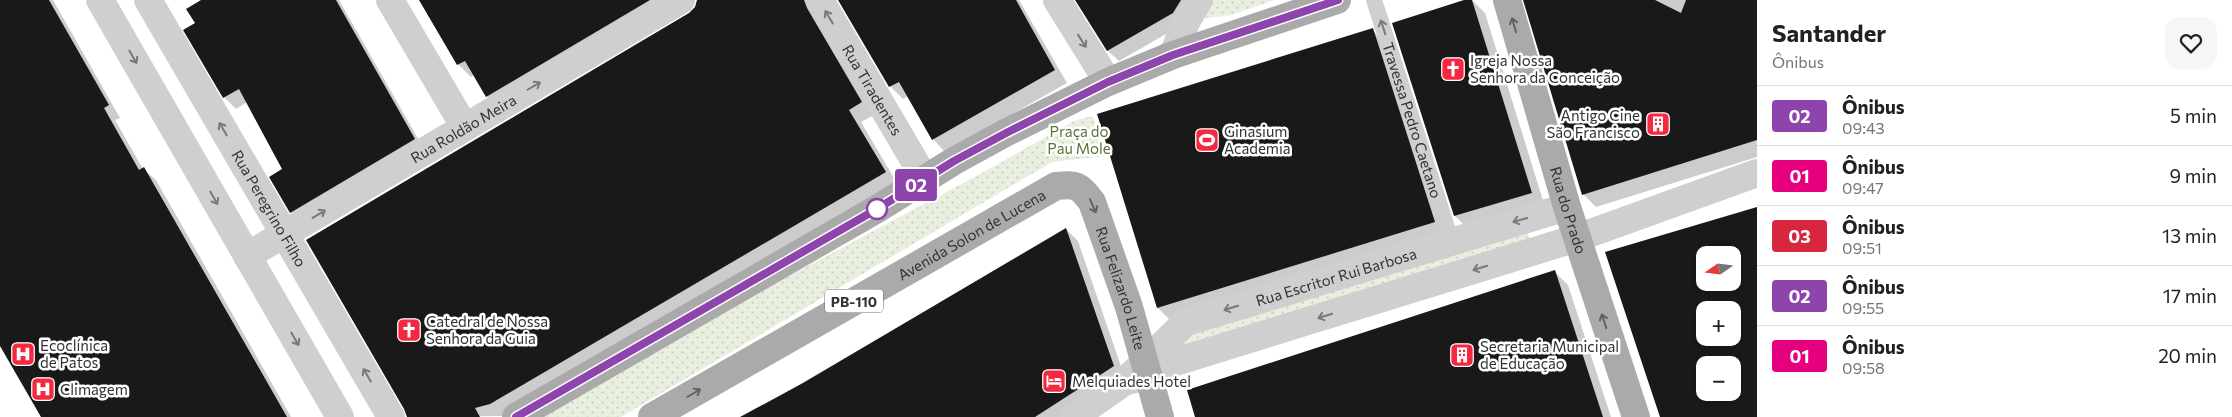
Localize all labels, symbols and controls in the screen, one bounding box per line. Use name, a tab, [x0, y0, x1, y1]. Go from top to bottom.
one-way arrow	[824, 10, 834, 24]
button: heart	[2165, 17, 2217, 69]
one-way arrow	[1509, 18, 1518, 34]
text: Santander	[1772, 18, 1886, 47]
one-way arrow	[1377, 20, 1387, 36]
one-way arrow	[1078, 34, 1088, 48]
street label: Travessa Pedro Caetano	[1379, 40, 1446, 200]
street label: Rua Tiradentes	[839, 41, 906, 139]
one-way arrow	[128, 50, 138, 64]
place label: Igreja Nossa Senhora da Conceição	[1470, 51, 1620, 86]
text: Ônibus	[1772, 52, 1824, 71]
church icon: Igreja Nossa Senhora da Conceição	[1440, 56, 1466, 82]
one-way arrow	[526, 80, 540, 90]
street label: Rua Roldão Meira	[407, 90, 519, 167]
text: Ônibus	[1842, 95, 1905, 118]
text: 5 min	[2170, 104, 2217, 127]
text: 02	[1788, 105, 1811, 127]
place label: Antigo Cine São Francisco	[1546, 106, 1640, 141]
building icon: Antigo Cine São Francisco	[1645, 111, 1671, 137]
text: 09:43	[1842, 118, 1885, 137]
one-way arrow	[218, 121, 228, 136]
park label: Praça do Pau Mole	[1047, 122, 1111, 157]
place label: Ginasium Academia	[1224, 122, 1291, 157]
sports icon: Ginasium Academia	[1194, 127, 1220, 153]
street label: Rua Peregrino Filho	[228, 147, 310, 270]
text: Ônibus	[1842, 155, 1905, 178]
street label: Rua do Prado	[1547, 164, 1591, 256]
text: 9 min	[2169, 164, 2217, 187]
text: 01	[1789, 165, 1810, 187]
line badge: 02	[894, 169, 938, 201]
text: 02	[905, 174, 927, 196]
text: 09:47	[1842, 178, 1884, 197]
street label: Avenida Solon de Lucena	[894, 185, 1049, 284]
one-way arrow	[209, 191, 219, 205]
unlabelled marker	[866, 198, 888, 220]
one-way arrow	[1088, 199, 1098, 214]
one-way arrow	[312, 209, 326, 219]
text: Ônibus	[1842, 215, 1905, 238]
one-way arrow	[1513, 216, 1529, 226]
street label: Rua Felizardo Leite	[1092, 224, 1150, 352]
text: 13 min	[2162, 224, 2217, 247]
text: 03	[1788, 225, 1811, 247]
text: 09:51	[1842, 238, 1882, 257]
street label: Rua Escritor Rui Barbosa	[1253, 244, 1419, 309]
north arrow	[1696, 246, 1741, 291]
map controls	[1696, 246, 1741, 401]
one-way arrow	[1473, 263, 1489, 273]
text: Ônibus	[1842, 275, 1905, 298]
text: 17 min	[2163, 284, 2217, 307]
text: 02	[1788, 285, 1811, 307]
road number: PB-110	[825, 290, 883, 312]
text: 09:55	[1842, 298, 1884, 317]
button: +	[1696, 301, 1741, 346]
one-way arrow	[1223, 304, 1239, 314]
one-way arrow	[1318, 311, 1334, 321]
place label: Catedral de Nossa Senhora da Guia	[426, 312, 548, 347]
one-way arrow	[1599, 313, 1609, 329]
church icon: Catedral de Nossa Senhora da Guia	[396, 317, 422, 343]
one-way arrow	[290, 331, 300, 346]
text: Ônibus	[1842, 335, 1905, 358]
place label: Ecoclínica de Patos	[40, 336, 108, 371]
place label: Secretaria Municipal de Educação	[1480, 337, 1619, 372]
hospital icon: Ecoclínica de Patos	[10, 341, 36, 367]
building icon: Secretaria Municipal de Educação	[1449, 342, 1475, 368]
text: 20 min	[2158, 344, 2217, 367]
text: 01	[1789, 345, 1810, 367]
button: −	[1696, 356, 1741, 401]
text: 09:58	[1842, 358, 1885, 377]
one-way arrow	[361, 368, 371, 382]
hotel icon: Melquiades Hotel	[1041, 368, 1067, 394]
place label: Melquiades Hotel	[1072, 372, 1191, 390]
hospital icon: Climagem	[30, 376, 56, 402]
place label: Climagem	[60, 380, 128, 398]
one-way arrow	[687, 387, 701, 397]

